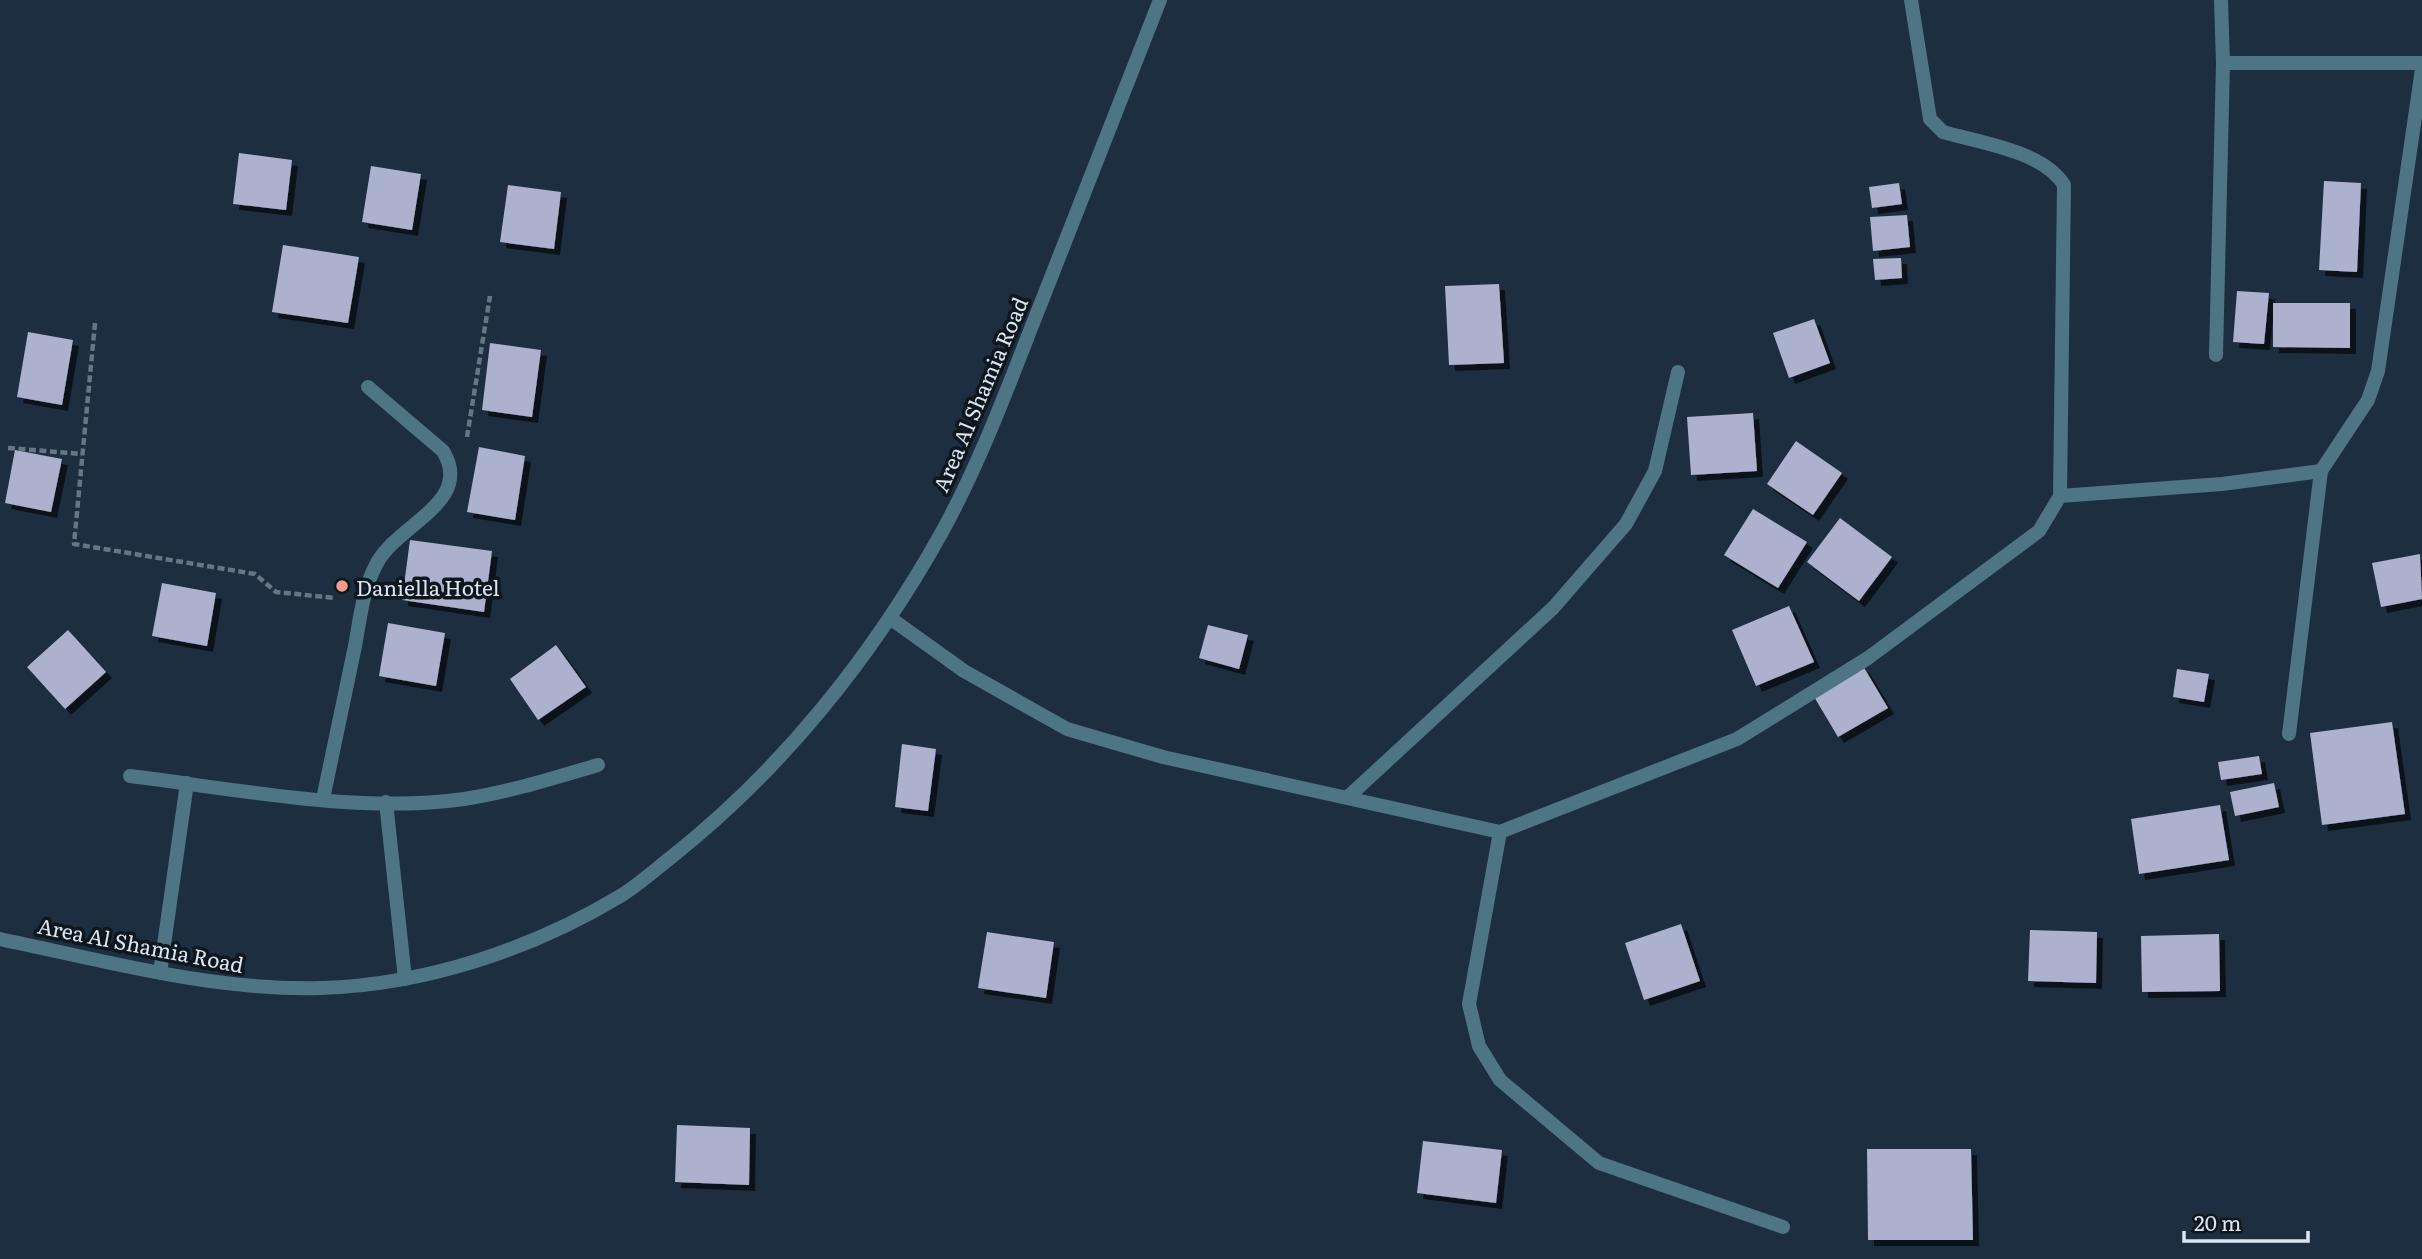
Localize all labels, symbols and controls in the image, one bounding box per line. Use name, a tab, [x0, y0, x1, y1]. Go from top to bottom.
street label: Area Al Shamia Road	[924, 292, 1034, 496]
place label: Daniella Hotel	[356, 571, 500, 602]
marker: Daniella Hotel	[334, 578, 350, 594]
street label: Area Al Shamia Road	[35, 909, 247, 979]
scale bar	[2184, 1200, 2308, 1244]
text: 20 m	[2194, 1206, 2241, 1237]

